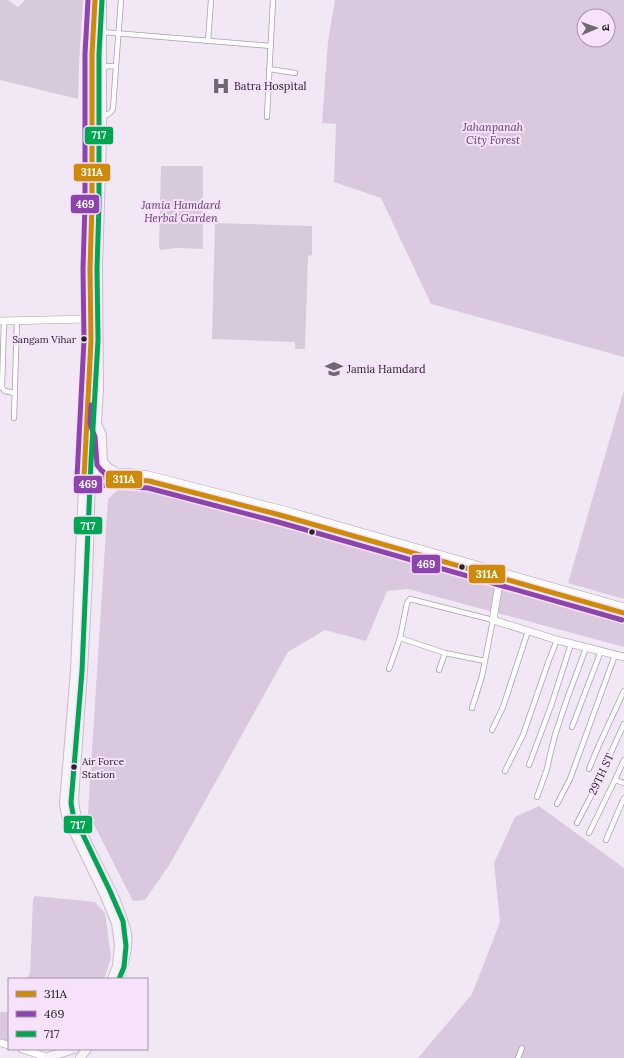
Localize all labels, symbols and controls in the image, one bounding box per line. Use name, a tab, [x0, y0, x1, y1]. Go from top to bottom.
north arrow	[576, 8, 616, 48]
text: उ	[599, 24, 613, 32]
hospital icon: Batra Hospital	[211, 76, 231, 96]
place label: Batra Hospital	[234, 79, 307, 93]
park label: Jahanpanah City Forest	[462, 120, 524, 147]
line badge: 717	[84, 126, 114, 145]
text: 717	[92, 128, 106, 142]
line badge: 311A	[73, 163, 111, 182]
text: 311A	[81, 165, 104, 179]
line badge: 469	[70, 194, 100, 214]
text: 469	[76, 197, 94, 211]
park label: Jamia Hamdard Herbal Garden	[140, 198, 221, 225]
place label: Sangam Vihar	[12, 333, 77, 346]
marker: Sangam Vihar	[79, 334, 89, 344]
school or university icon: Jamia Hamdard	[324, 359, 344, 379]
place label: Jamia Hamdard	[346, 362, 426, 376]
line badge: 311A	[105, 470, 143, 489]
text: 311A	[113, 472, 136, 486]
line badge: 469	[73, 475, 103, 494]
text: 469	[79, 477, 97, 491]
line badge: 717	[73, 516, 103, 535]
text: 717	[81, 519, 95, 533]
unlabelled marker	[307, 527, 317, 537]
line badge: 469	[411, 554, 441, 574]
text: 469	[417, 557, 435, 571]
unlabelled marker	[457, 562, 467, 572]
line badge: 311A	[468, 564, 506, 584]
text: 311A	[476, 567, 499, 581]
street label: 29TH ST	[585, 751, 617, 797]
place label: Air Force Station	[81, 755, 125, 781]
marker: Air Force Station	[69, 762, 79, 772]
line badge: 717	[63, 815, 93, 834]
text: 717	[71, 818, 85, 832]
legend	[8, 978, 148, 1050]
text: 311A	[44, 986, 68, 1001]
text: 469	[44, 1006, 64, 1021]
text: 717	[44, 1026, 60, 1041]

